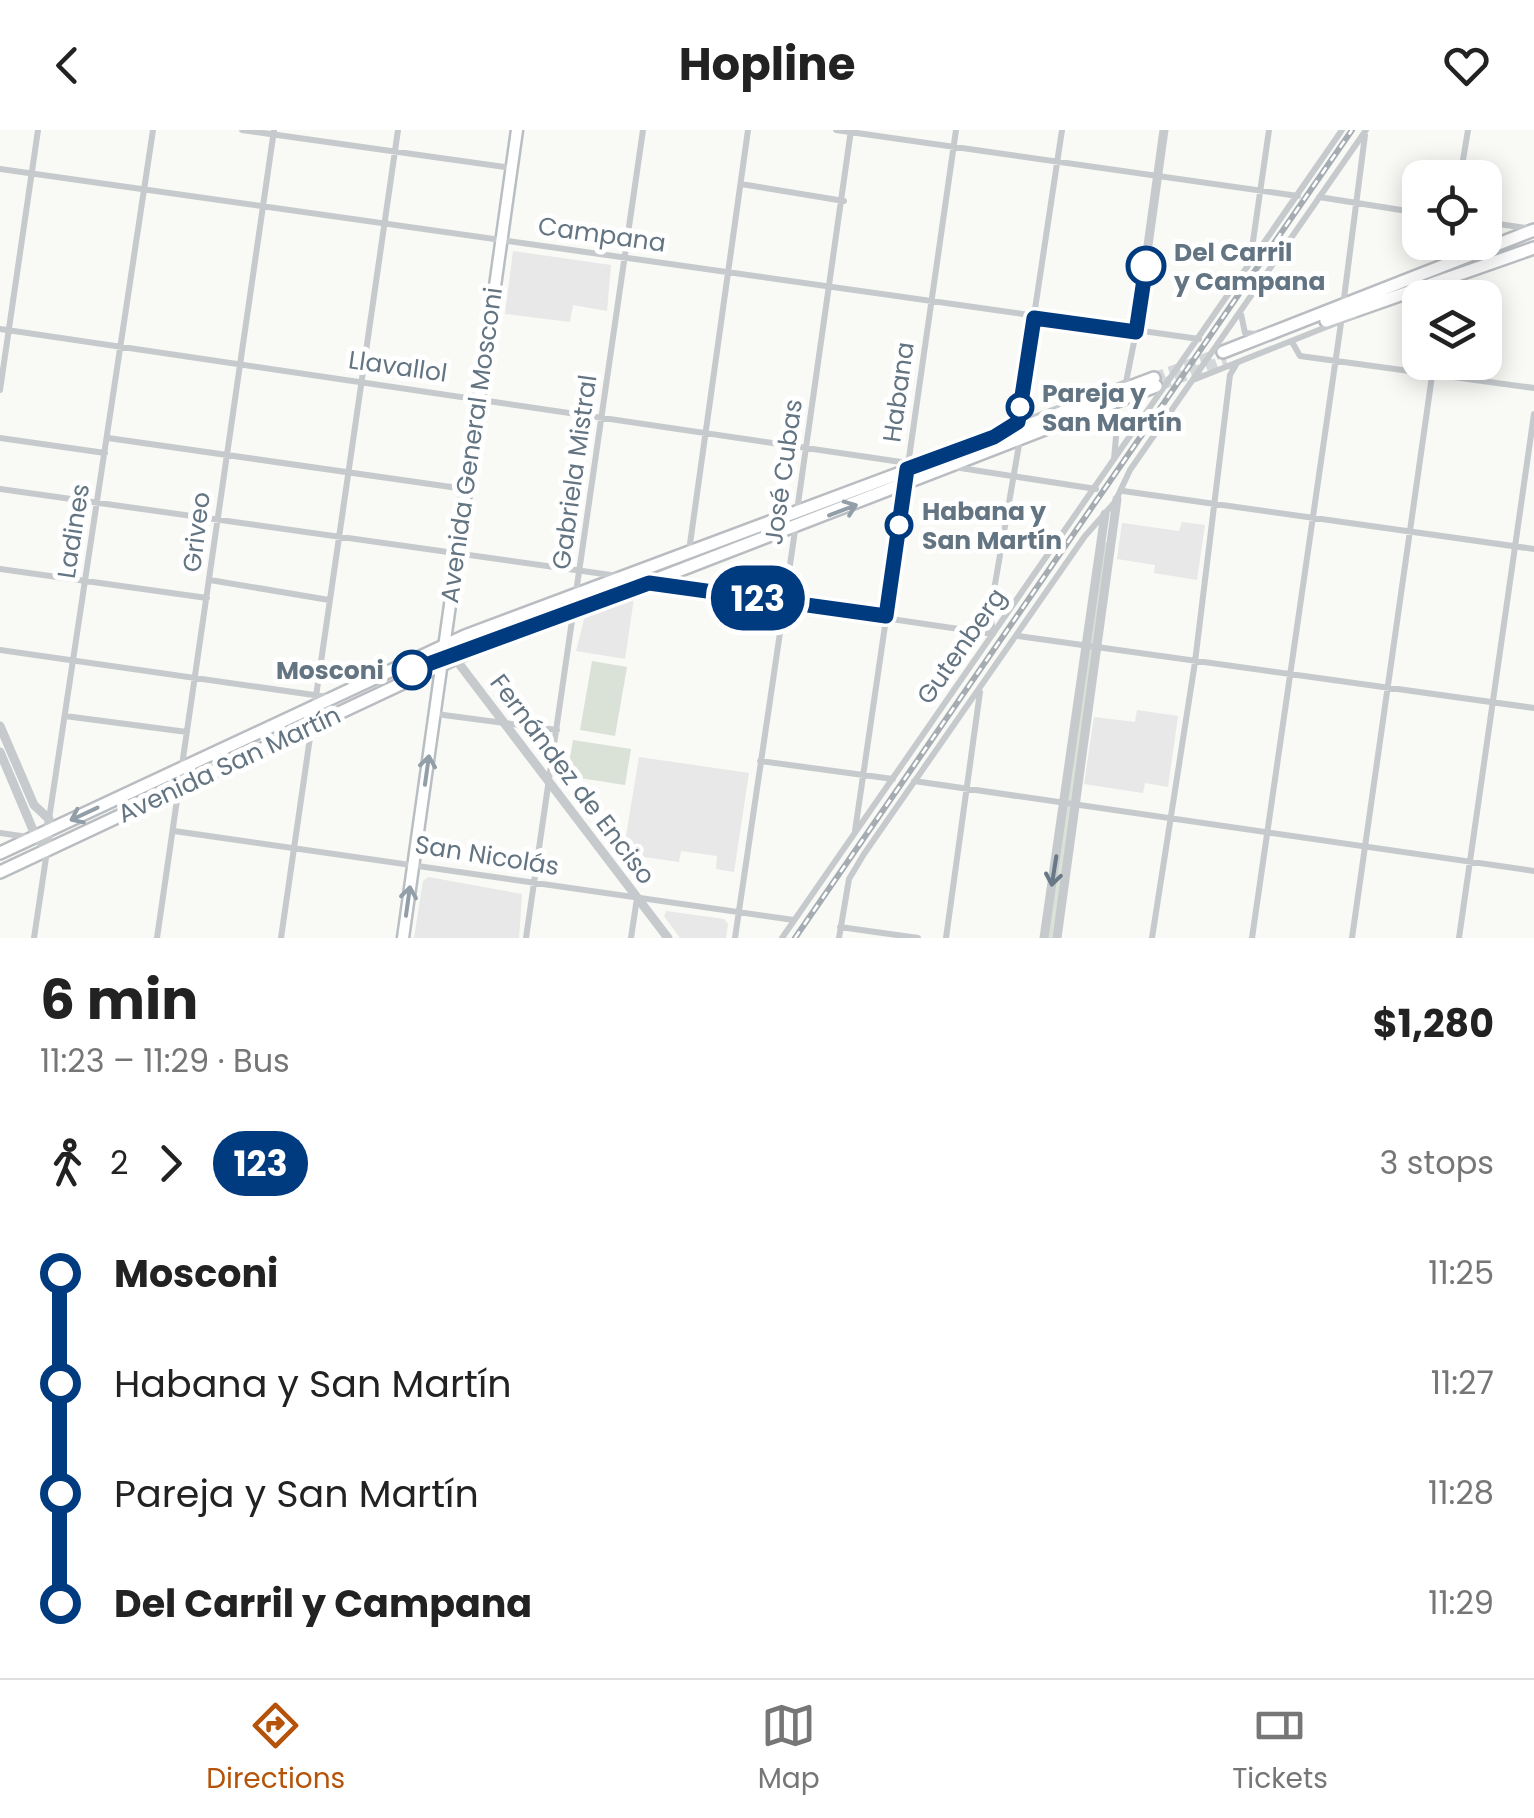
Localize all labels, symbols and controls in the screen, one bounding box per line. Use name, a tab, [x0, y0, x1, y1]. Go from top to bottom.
text: Hopline	[679, 33, 855, 96]
icon: back	[40, 38, 95, 93]
icon: heart	[1439, 38, 1494, 93]
map controls	[1402, 160, 1502, 380]
button: locate	[1402, 160, 1502, 260]
street label: Campana	[536, 208, 668, 261]
place label: Del Carril y Campana	[1173, 235, 1325, 299]
marker: Del Carril y Campana	[1127, 247, 1165, 285]
button: layers	[1402, 280, 1502, 380]
street label: Avenida General Mosconi	[432, 285, 511, 605]
street label: Habana	[874, 340, 923, 444]
street label: Llavallol	[346, 342, 450, 391]
street label: Gabriela Mistral	[544, 373, 605, 572]
place label: Pareja y San Martín	[1042, 376, 1182, 440]
marker: Pareja y San Martín	[1007, 394, 1033, 420]
street label: José Cubas	[756, 397, 811, 547]
street label: Ladines	[49, 481, 98, 581]
street label: Griveo	[174, 490, 219, 574]
place label: Habana y San Martín	[922, 494, 1062, 558]
one-way arrow	[828, 499, 858, 517]
marker: Habana y San Martín	[886, 512, 912, 538]
line badge: 123	[700, 566, 816, 630]
text: 123	[731, 574, 785, 623]
street label: Gutenberg	[908, 581, 1014, 711]
marker: Mosconi	[393, 651, 431, 689]
place label: Mosconi	[276, 653, 384, 688]
street label: Fernández de Enciso	[482, 667, 663, 892]
street label: Avenida San Martín	[112, 697, 346, 832]
one-way arrow	[418, 754, 436, 786]
one-way arrow	[69, 806, 100, 824]
street label: San Nicolás	[412, 827, 561, 884]
one-way arrow	[1044, 854, 1063, 887]
one-way arrow	[400, 885, 418, 918]
text: 6 min	[40, 961, 198, 1038]
text: $1,280	[1373, 997, 1494, 1050]
text: 11:23 – 11:29 · Bus	[40, 1038, 290, 1083]
icon: walk	[40, 1136, 95, 1191]
icon: forward	[143, 1136, 198, 1191]
text: 123	[233, 1139, 288, 1188]
text: 2	[110, 1140, 128, 1185]
text: 3 stops	[1379, 1140, 1494, 1185]
text: Mosconi	[114, 1247, 278, 1300]
text: 11:25	[1428, 1250, 1494, 1295]
text: Habana y San Martín	[114, 1357, 512, 1410]
text: 11:27	[1431, 1360, 1494, 1405]
text: Pareja y San Martín	[114, 1467, 479, 1520]
text: 11:28	[1428, 1470, 1494, 1515]
text: Del Carril y Campana	[114, 1577, 532, 1630]
text: 11:29	[1428, 1580, 1494, 1625]
tab: Directions	[206, 1698, 345, 1800]
tab: Map	[758, 1698, 820, 1800]
tab: Tickets	[1232, 1698, 1328, 1800]

